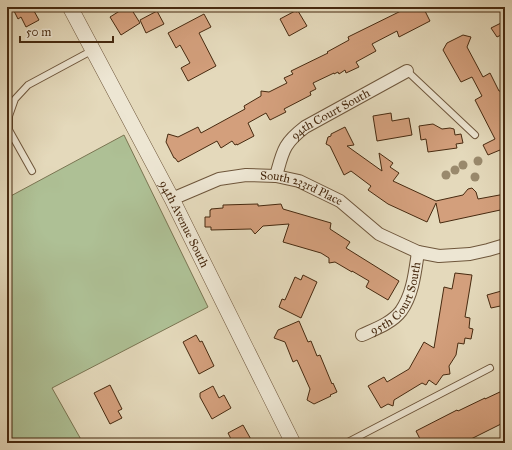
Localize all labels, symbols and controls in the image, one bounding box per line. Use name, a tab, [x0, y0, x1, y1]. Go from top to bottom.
scale bar	[20, 18, 113, 44]
text: 50 m	[26, 25, 51, 39]
street label: 94th Court South	[288, 86, 373, 143]
street label: South 233rd Place	[260, 168, 345, 208]
street label: 94th Avenue South	[156, 178, 212, 270]
street label: 95th Court South	[368, 261, 424, 337]

